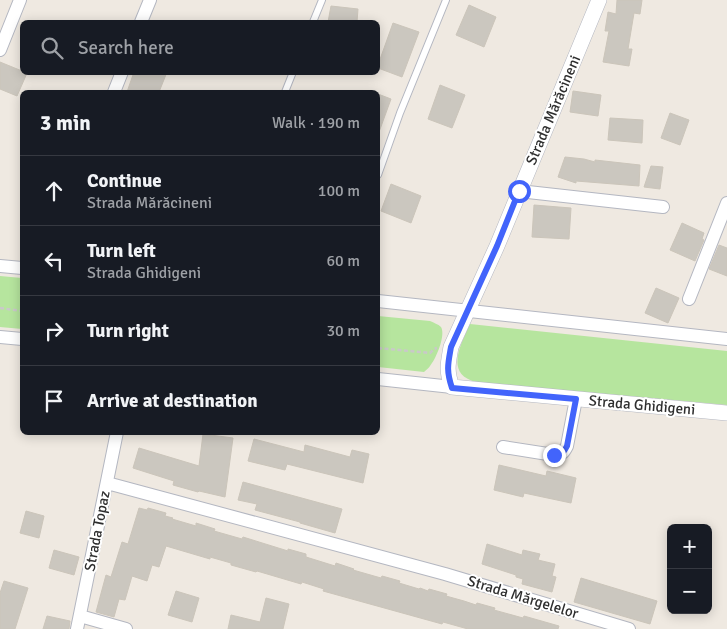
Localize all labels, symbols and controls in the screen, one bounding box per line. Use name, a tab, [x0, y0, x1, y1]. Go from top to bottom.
search box	[20, 20, 380, 75]
icon: search	[38, 34, 66, 62]
text: Search here	[78, 36, 174, 60]
street label: Strada Mărăcineni	[522, 52, 584, 168]
text: 3 min	[40, 110, 91, 136]
text: Walk · 190 m	[272, 113, 360, 133]
text: Continue	[87, 169, 162, 193]
icon: ahead	[40, 177, 68, 205]
route start	[508, 180, 531, 203]
text: 100 m	[318, 181, 360, 201]
text: Strada Mărăcineni	[87, 193, 212, 213]
text: Turn left	[87, 239, 156, 263]
icon: left	[40, 247, 68, 275]
text: 60 m	[326, 251, 360, 271]
text: Strada Ghidigeni	[87, 263, 201, 283]
icon: right	[40, 317, 68, 345]
text: Turn right	[87, 319, 169, 343]
text: 30 m	[326, 321, 360, 341]
icon: arrive	[40, 387, 68, 415]
text: Arrive at destination	[87, 389, 258, 413]
street label: Strada Ghidigeni	[588, 391, 696, 419]
route end	[543, 444, 566, 467]
street label: Strada Topaz	[80, 489, 114, 573]
map controls	[667, 524, 712, 614]
button: +	[667, 524, 712, 569]
button: −	[667, 569, 712, 614]
street label: Strada Mărgelelor	[465, 572, 581, 623]

